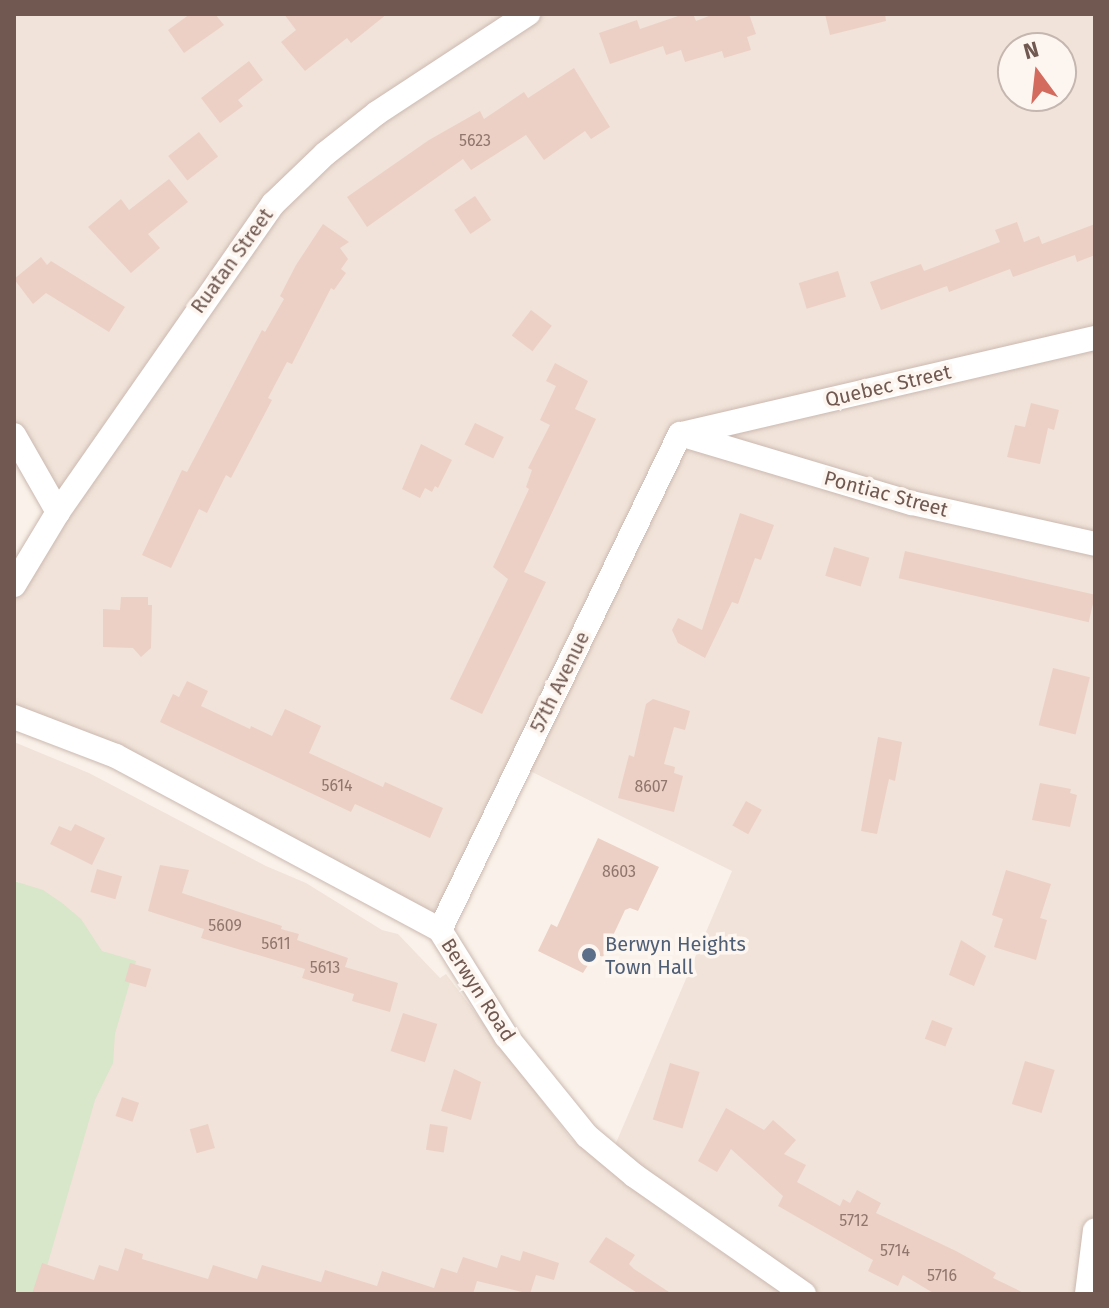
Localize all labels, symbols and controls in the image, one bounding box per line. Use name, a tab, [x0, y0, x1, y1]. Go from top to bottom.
north arrow	[997, 32, 1077, 112]
text: N	[1021, 35, 1042, 65]
house number: 5623	[459, 131, 491, 151]
street label: Ruatan Street	[186, 204, 278, 318]
street label: Quebec Street	[823, 360, 953, 412]
street label: Pontiac Street	[821, 466, 951, 522]
street label: 57th Avenue	[525, 628, 595, 736]
house number: 5614	[321, 776, 353, 796]
house number: 8607	[634, 777, 668, 797]
house number: 8603	[602, 862, 636, 882]
house number: 5609	[208, 916, 242, 936]
place label: Berwyn Heights Town Hall	[605, 932, 746, 979]
house number: 5611	[261, 934, 291, 954]
street label: Berwyn Road	[436, 934, 520, 1046]
marker: Berwyn Heights Town Hall	[580, 946, 598, 964]
house number: 5613	[310, 958, 340, 978]
house number: 5712	[839, 1211, 869, 1231]
house number: 5714	[880, 1241, 910, 1261]
house number: 5716	[927, 1266, 957, 1286]

